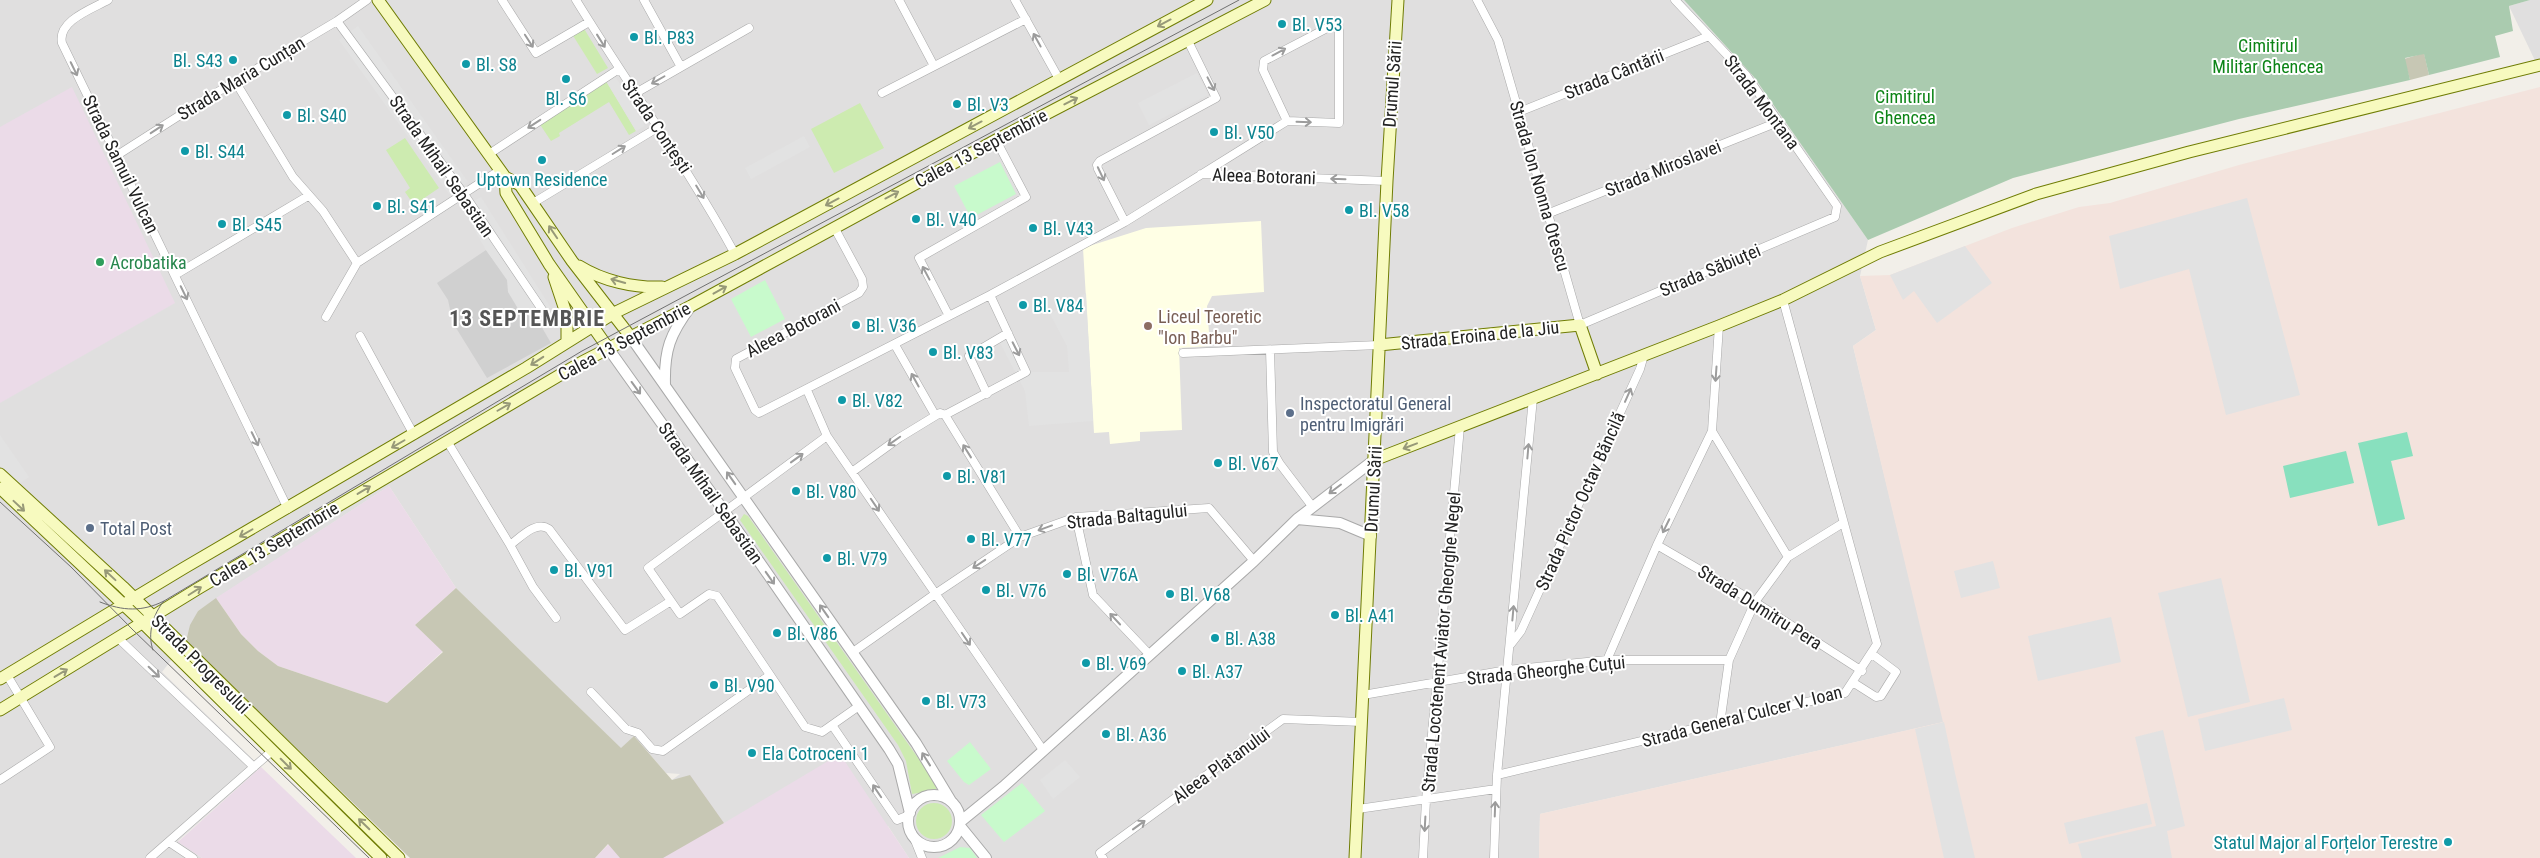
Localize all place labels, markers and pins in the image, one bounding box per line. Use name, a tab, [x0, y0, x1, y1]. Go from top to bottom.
place label: Bl. V53	[1292, 14, 1343, 35]
marker: Bl. V53	[1276, 18, 1288, 30]
place label: Bl. P83	[644, 27, 695, 48]
marker: Bl. P83	[628, 31, 640, 43]
place label: Bl. S43	[173, 50, 223, 71]
marker: Bl. S43	[227, 54, 239, 66]
place label: Bl. S8	[476, 54, 517, 75]
marker: Bl. S8	[460, 58, 472, 70]
marker: Bl. S6	[560, 73, 572, 85]
place label: Bl. S6	[545, 88, 587, 109]
place label: Bl. V3	[967, 94, 1009, 115]
marker: Bl. V3	[951, 98, 963, 110]
place label: Bl. S40	[297, 105, 347, 126]
marker: Bl. S40	[281, 109, 293, 121]
place label: Bl. V50	[1224, 122, 1275, 143]
marker: Bl. V50	[1208, 126, 1220, 138]
place label: Bl. S44	[195, 141, 245, 162]
marker: Bl. S44	[179, 145, 191, 157]
marker: Uptown Residence	[536, 154, 548, 166]
place label: Uptown Residence	[477, 169, 607, 190]
place label: Bl. S41	[387, 196, 437, 217]
marker: Bl. S41	[371, 200, 383, 212]
place label: Bl. V58	[1359, 200, 1410, 221]
marker: Bl. V58	[1343, 204, 1355, 216]
place label: Bl. V40	[926, 209, 977, 230]
marker: Bl. V40	[910, 213, 922, 225]
place label: Bl. S45	[232, 214, 282, 235]
marker: Bl. S45	[216, 218, 228, 230]
place label: Bl. V43	[1043, 218, 1094, 239]
marker: Bl. V43	[1027, 222, 1039, 234]
place label: Acrobatika	[110, 252, 187, 273]
marker: Acrobatika	[94, 256, 106, 268]
place label: Bl. V84	[1033, 295, 1084, 316]
marker: Bl. V84	[1017, 299, 1029, 311]
place label: Liceul Teoretic "Ion Barbu"	[1158, 306, 1262, 348]
place label: Bl. V36	[866, 315, 917, 336]
marker: Bl. V36	[850, 319, 862, 331]
marker: Liceul Teoretic "Ion Barbu"	[1142, 320, 1154, 332]
place label: Bl. V83	[943, 342, 994, 363]
marker: Bl. V83	[927, 346, 939, 358]
place label: Bl. V82	[852, 390, 903, 411]
place label: Inspectoratul General pentru Imigrări	[1300, 393, 1451, 435]
marker: Bl. V82	[836, 394, 848, 406]
marker: Inspectoratul General pentru Imigrări	[1284, 407, 1296, 419]
place label: Bl. V67	[1228, 453, 1279, 474]
marker: Bl. V67	[1212, 457, 1224, 469]
place label: Bl. V81	[957, 466, 1008, 487]
marker: Bl. V81	[941, 470, 953, 482]
place label: Bl. V80	[806, 481, 857, 502]
marker: Bl. V80	[790, 485, 802, 497]
place label: Total Post	[100, 518, 172, 539]
marker: Total Post	[84, 522, 96, 534]
place label: Bl. V77	[981, 529, 1032, 550]
marker: Bl. V77	[965, 533, 977, 545]
place label: Bl. V79	[837, 548, 888, 569]
marker: Bl. V79	[821, 552, 833, 564]
place label: Bl. V91	[564, 560, 615, 581]
marker: Bl. V91	[548, 564, 560, 576]
place label: Bl. V76A	[1077, 564, 1139, 585]
marker: Bl. V76A	[1061, 568, 1073, 580]
place label: Bl. V76	[996, 580, 1047, 601]
marker: Bl. V76	[980, 584, 992, 596]
place label: Bl. V68	[1180, 584, 1231, 605]
marker: Bl. V68	[1164, 588, 1176, 600]
place label: Bl. A41	[1345, 605, 1396, 626]
marker: Bl. A41	[1329, 609, 1341, 621]
place label: Bl. V86	[787, 623, 838, 644]
marker: Bl. V86	[771, 627, 783, 639]
place label: Bl. A38	[1225, 628, 1276, 649]
marker: Bl. A38	[1209, 632, 1221, 644]
place label: Bl. V69	[1096, 653, 1147, 674]
marker: Bl. V69	[1080, 657, 1092, 669]
place label: Bl. A37	[1192, 661, 1243, 682]
marker: Bl. A37	[1176, 665, 1188, 677]
place label: Bl. V90	[724, 675, 775, 696]
marker: Bl. V90	[708, 679, 720, 691]
place label: Bl. V73	[936, 691, 987, 712]
marker: Bl. V73	[920, 695, 932, 707]
place label: Bl. A36	[1116, 724, 1167, 745]
marker: Bl. A36	[1100, 728, 1112, 740]
place label: Ela Cotroceni 1	[762, 743, 869, 764]
marker: Ela Cotroceni 1	[746, 747, 758, 759]
place label: Statul Major al Forțelor Terestre	[2213, 832, 2438, 854]
marker: Statul Major al Forțelor Terestre	[2442, 836, 2454, 848]

